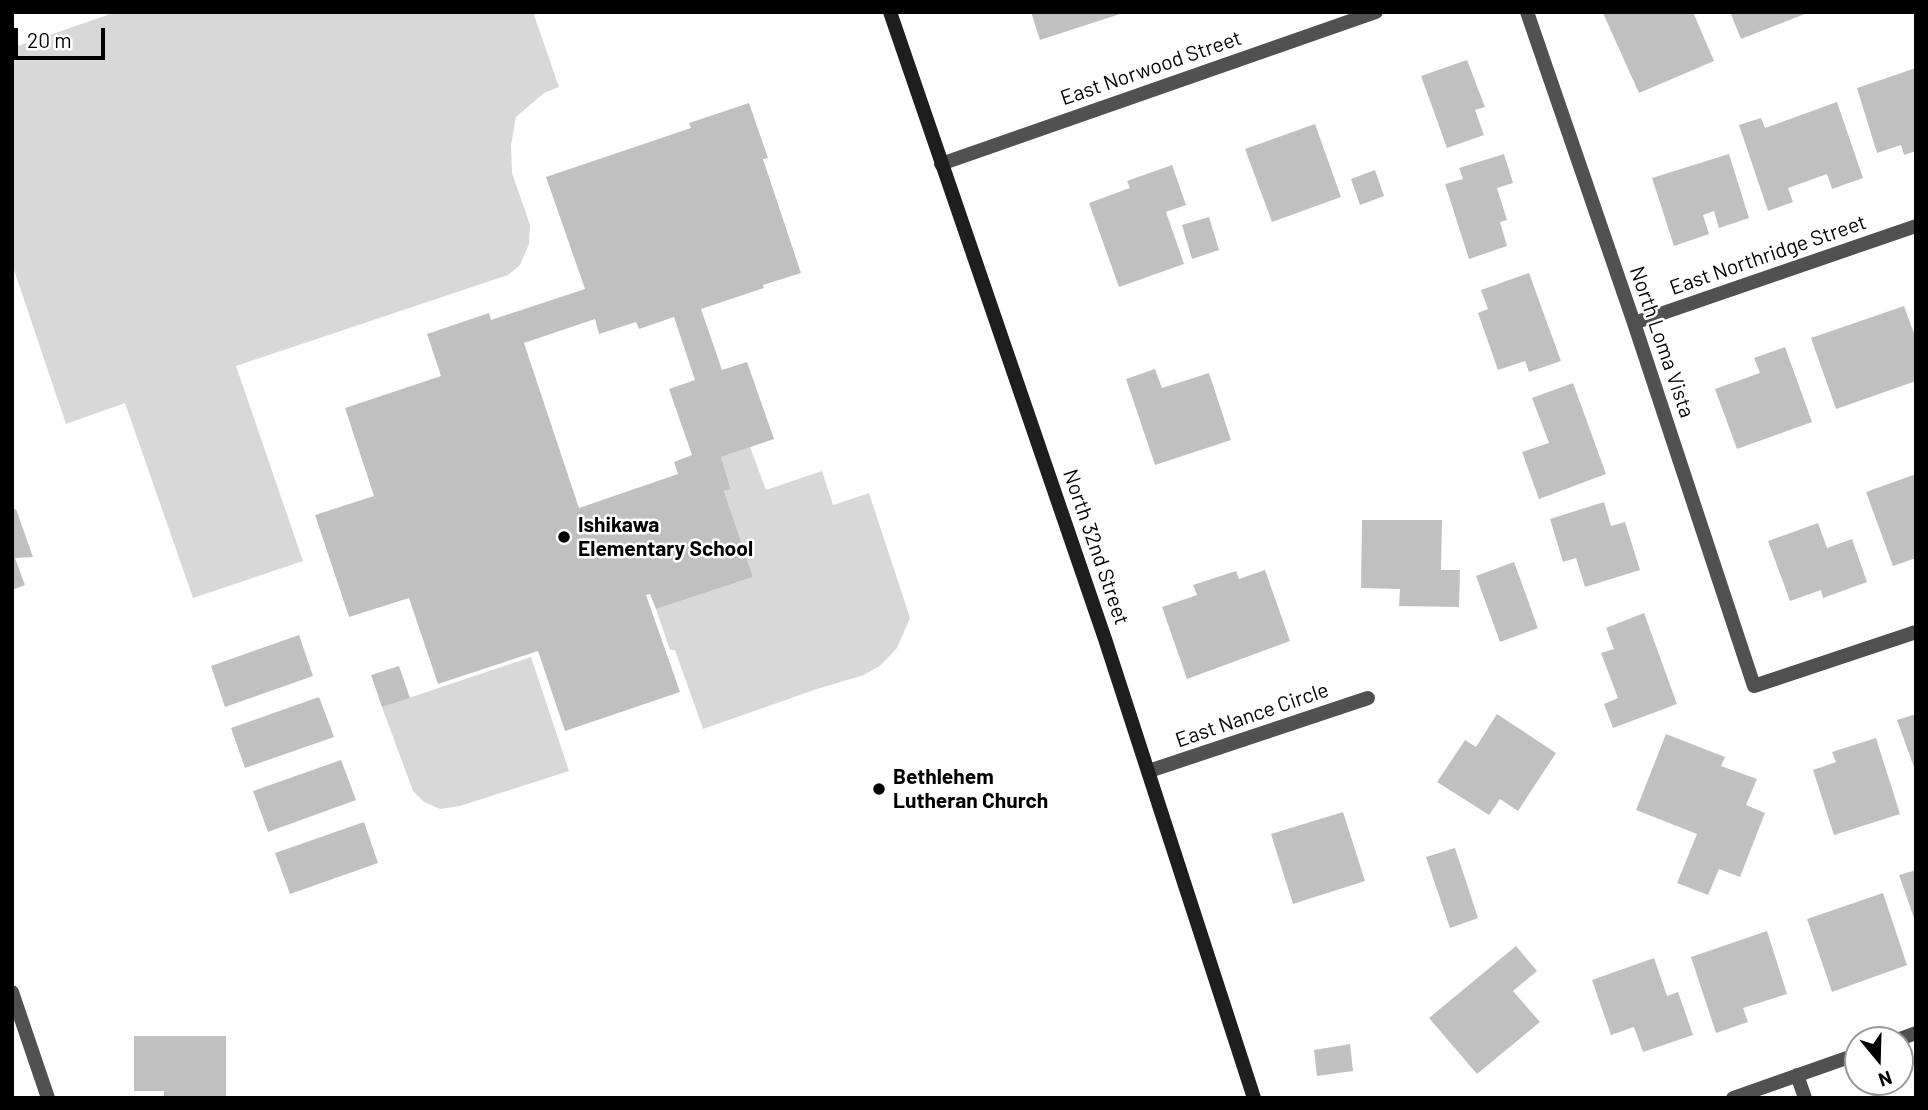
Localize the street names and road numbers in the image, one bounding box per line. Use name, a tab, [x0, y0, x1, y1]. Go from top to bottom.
street label: East Norwood Street	[1057, 25, 1245, 111]
street label: East Northridge Street	[1666, 210, 1870, 300]
street label: North Loma Vista	[1624, 263, 1700, 421]
street label: North 32nd Street	[1058, 466, 1134, 628]
street label: East Nance Circle	[1172, 677, 1332, 753]

